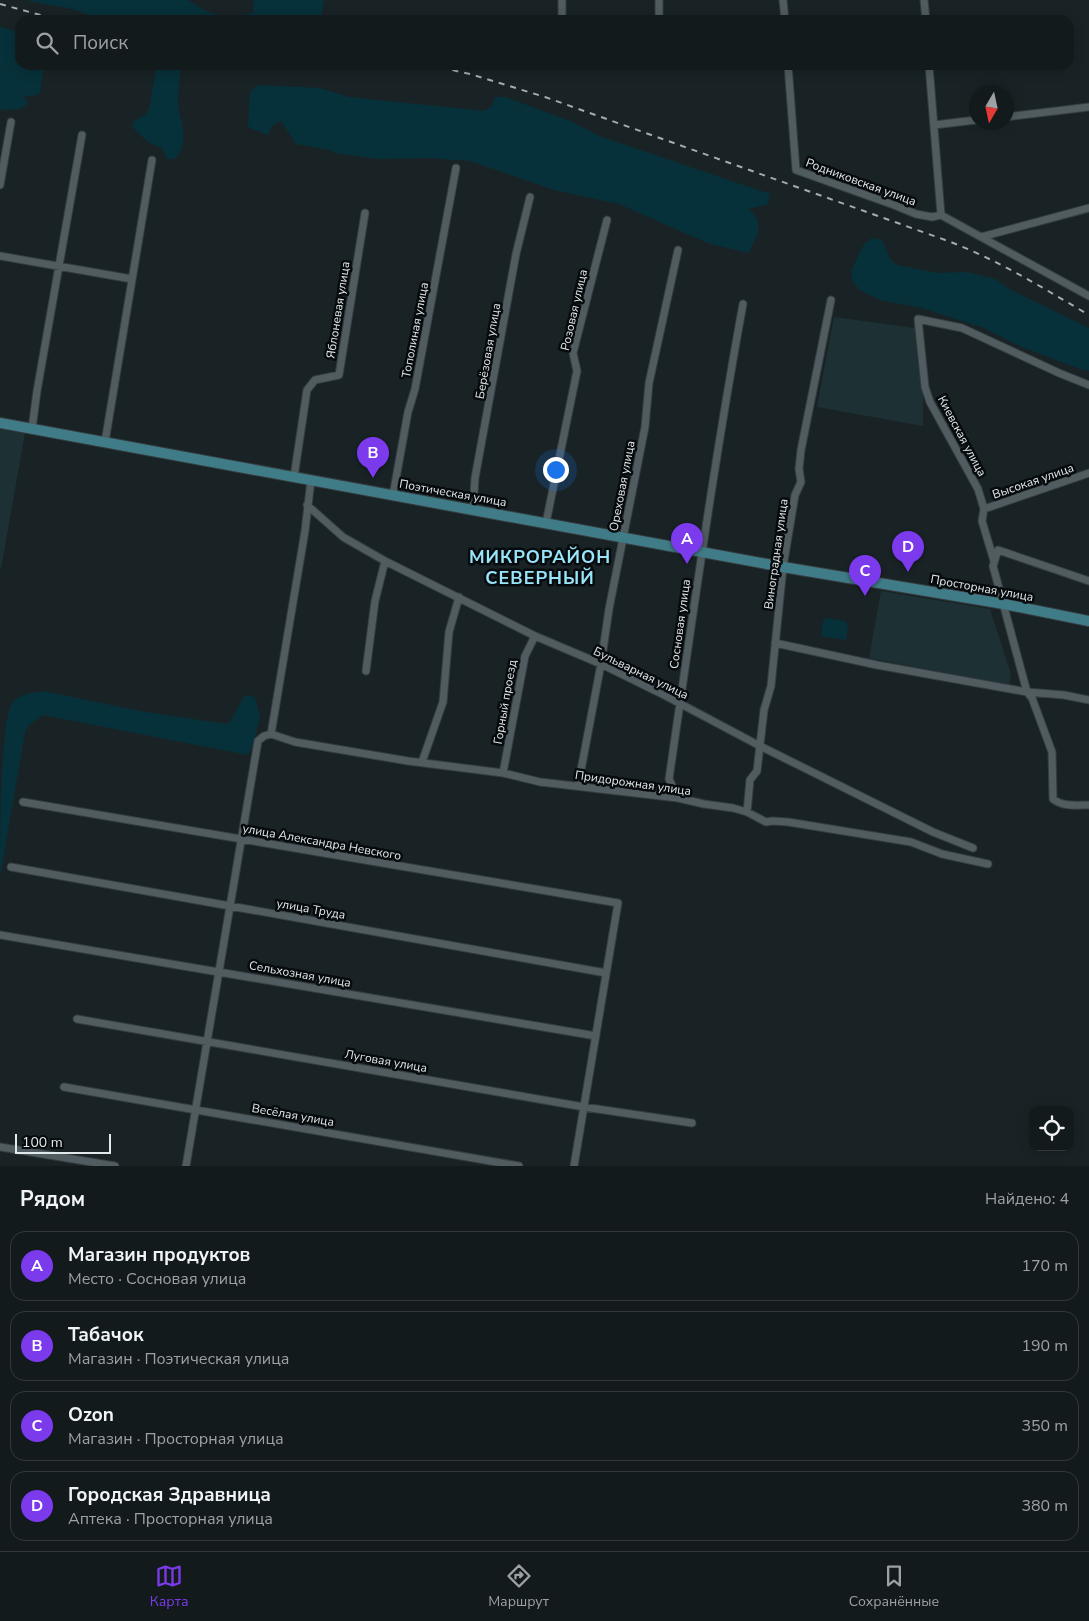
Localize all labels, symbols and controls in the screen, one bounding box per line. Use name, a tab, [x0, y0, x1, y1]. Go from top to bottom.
search box	[15, 15, 1074, 70]
icon: search	[33, 29, 61, 57]
text: Поиск	[73, 30, 128, 56]
north arrow	[969, 85, 1014, 130]
street label: Родниковская улица	[804, 155, 918, 209]
street label: Яблоневая улица	[322, 260, 354, 360]
street label: Розовая улица	[557, 268, 591, 352]
street label: Тополиная улица	[398, 281, 432, 379]
street label: Берёзовая улица	[472, 302, 504, 400]
street label: Киевская улица	[934, 393, 990, 479]
pin: B	[357, 437, 389, 478]
street label: Ореховая улица	[605, 439, 639, 533]
your location	[543, 457, 569, 483]
street label: Высокая улица	[990, 460, 1076, 502]
street label: Поэтическая улица	[398, 476, 508, 510]
street label: Виноградная улица	[760, 498, 792, 610]
pin: A	[671, 523, 703, 564]
pin: D	[892, 531, 924, 572]
district label: МИКРОРАЙОН СЕВЕРНЫЙ	[469, 545, 611, 590]
pin: C	[849, 555, 881, 596]
street label: Просторная улица	[929, 571, 1035, 605]
street label: Сосновая улица	[666, 578, 694, 670]
street label: Бульварная улица	[591, 643, 691, 703]
street label: Горный проезд	[490, 659, 520, 745]
street label: Придорожная улица	[574, 767, 692, 799]
street label: улица Александра Невского	[241, 820, 403, 864]
street label: улица Труда	[275, 895, 347, 923]
street label: Сельхозная улица	[248, 957, 352, 991]
street label: Луговая улица	[344, 1046, 428, 1076]
street label: Весёлая улица	[251, 1100, 335, 1130]
map controls	[1029, 1106, 1074, 1151]
button: locate	[1029, 1106, 1074, 1151]
scale bar	[15, 1131, 111, 1154]
text: 100 m	[22, 1133, 63, 1152]
text: Рядом	[20, 1185, 85, 1213]
text: Найдено: 4	[985, 1188, 1069, 1210]
text: Магазин продуктов	[68, 1242, 250, 1268]
text: A	[31, 1255, 43, 1277]
text: 170 m	[1021, 1255, 1068, 1277]
text: Место · Сосновая улица	[68, 1268, 246, 1290]
text: Табачок	[68, 1322, 144, 1348]
text: B	[31, 1335, 43, 1357]
text: 190 m	[1021, 1335, 1068, 1357]
text: Магазин · Поэтическая улица	[68, 1348, 289, 1370]
text: Ozon	[68, 1402, 114, 1428]
text: C	[32, 1415, 42, 1437]
text: 350 m	[1021, 1415, 1068, 1437]
text: Магазин · Просторная улица	[68, 1428, 284, 1450]
text: Городская Здравница	[68, 1482, 271, 1508]
text: D	[31, 1495, 43, 1517]
text: 380 m	[1021, 1495, 1068, 1517]
text: Аптека · Просторная улица	[68, 1508, 273, 1530]
tab: Карта	[150, 1562, 188, 1611]
tab: Маршрут	[488, 1562, 549, 1611]
tab: Сохранённые	[849, 1562, 939, 1611]

